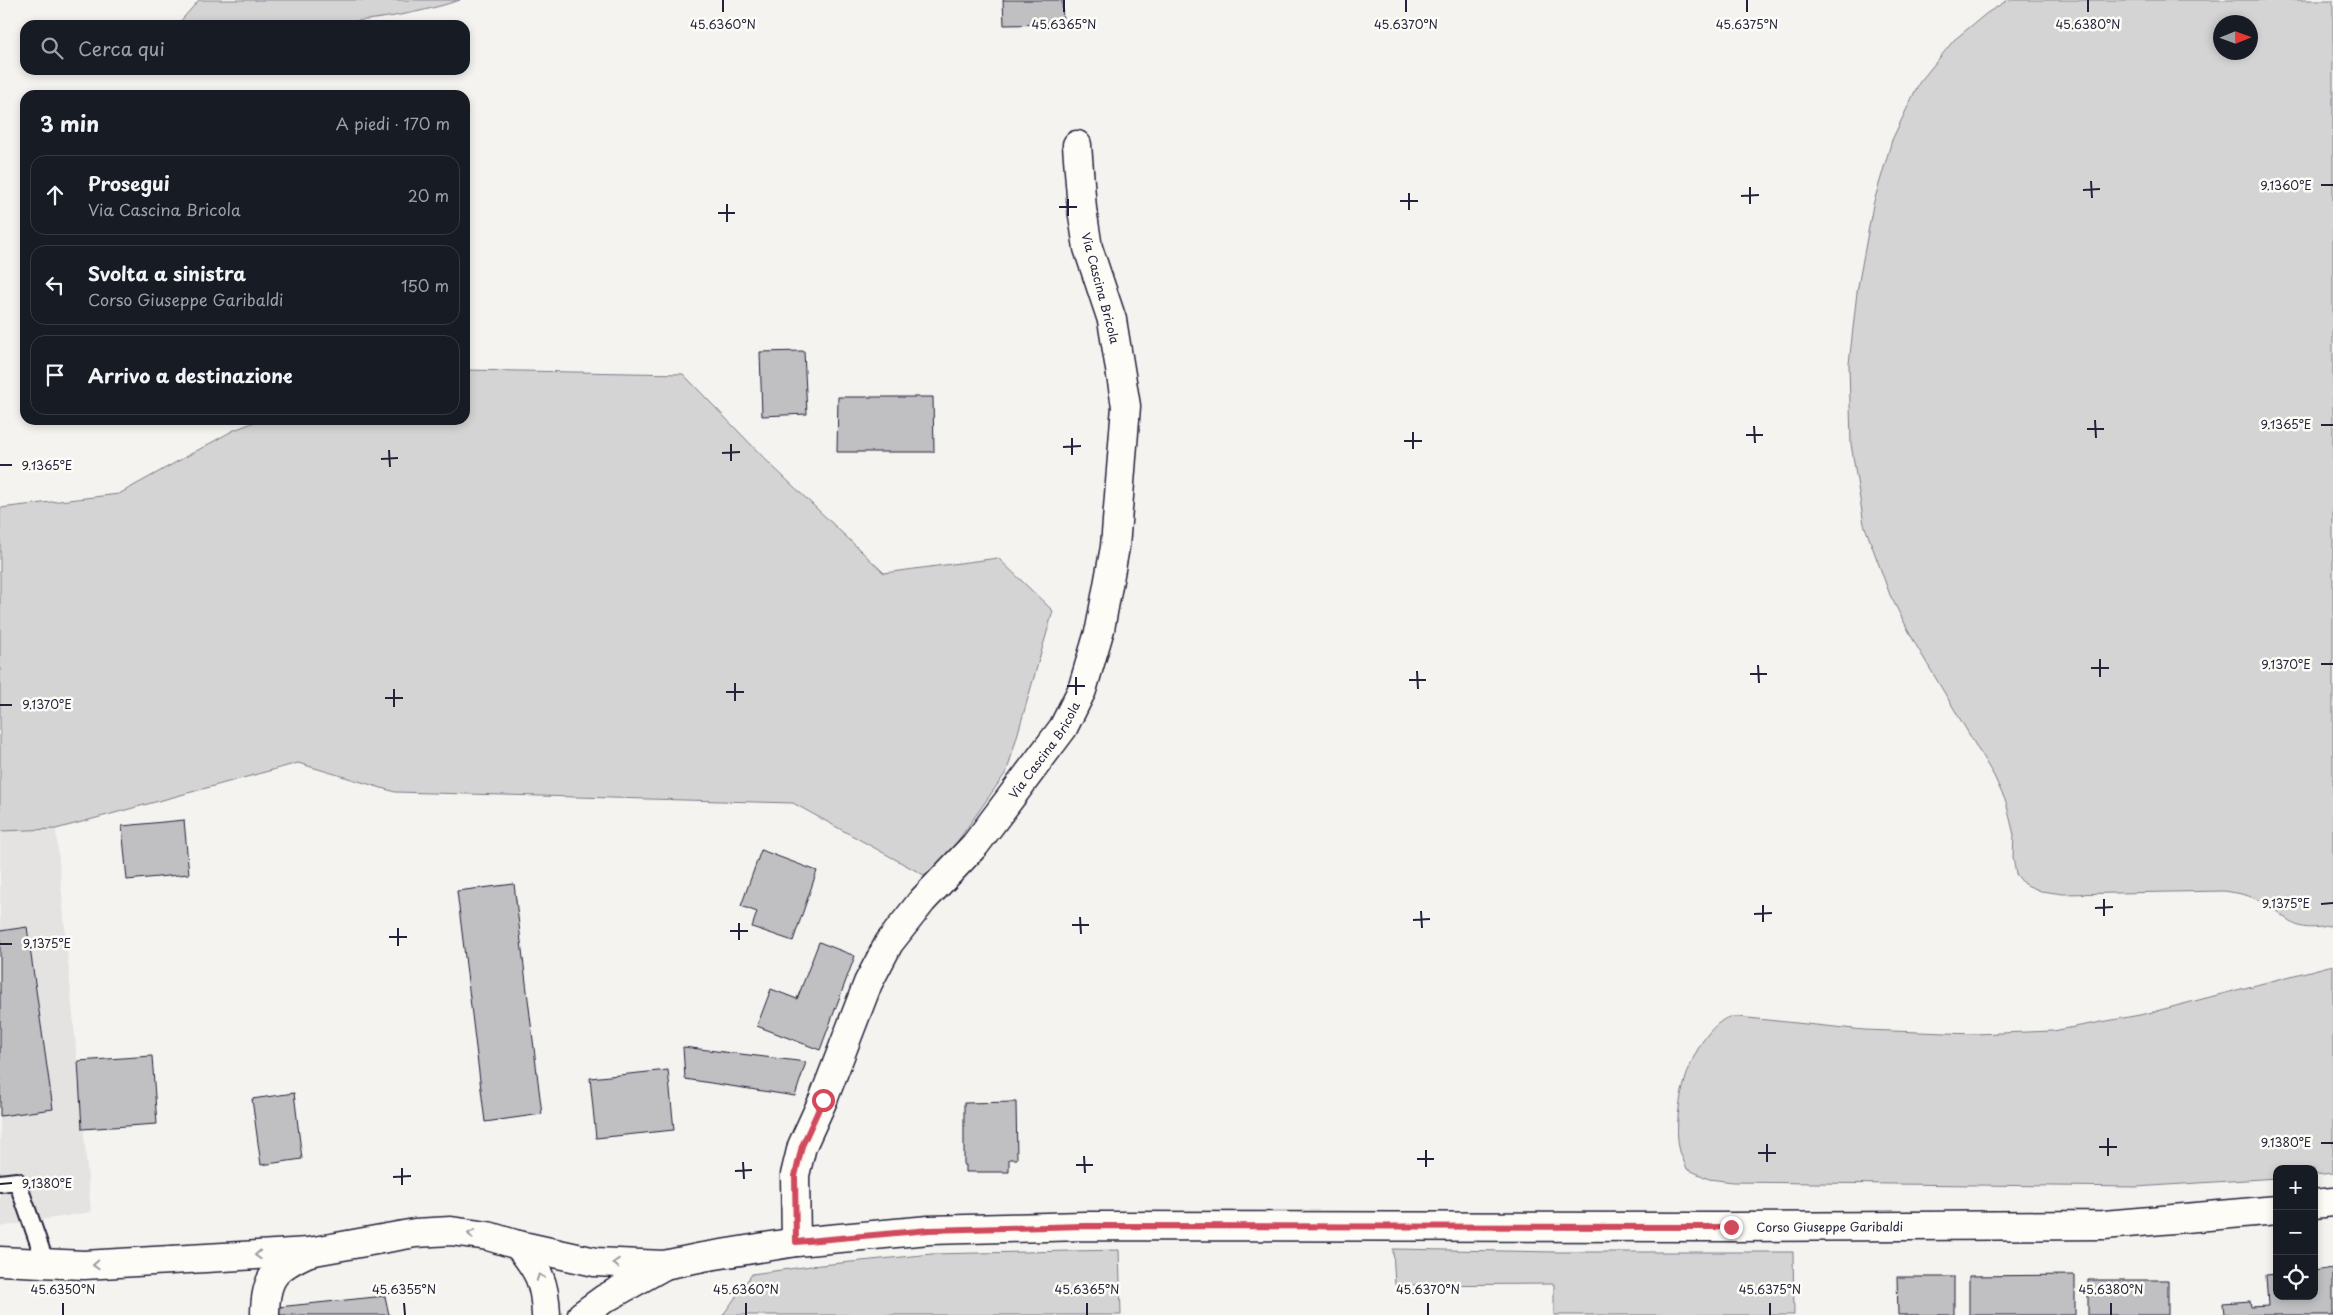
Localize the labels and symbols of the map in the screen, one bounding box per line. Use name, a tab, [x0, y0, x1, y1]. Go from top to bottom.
text: 45.6360°N	[690, 15, 756, 33]
text: 45.6365°N	[1032, 15, 1096, 33]
text: 45.6370°N	[1374, 15, 1438, 33]
text: 45.6375°N	[1716, 15, 1778, 33]
text: 45.6380°N	[2056, 15, 2120, 33]
north arrow	[2213, 15, 2258, 60]
text: 9.1360°E	[2260, 176, 2312, 194]
street label: Via Cascina Bricola	[1078, 230, 1125, 346]
text: 9.1365°E	[2261, 415, 2311, 433]
text: 9.1365°E	[22, 456, 72, 474]
text: 9.1370°E	[2261, 655, 2311, 673]
text: 9.1370°E	[22, 695, 72, 713]
street label: Via Cascina Bricola	[1004, 698, 1084, 802]
text: 9.1375°E	[2262, 894, 2310, 912]
text: 9.1375°E	[23, 934, 71, 952]
route start	[812, 1089, 835, 1112]
text: 9.1380°E	[2261, 1133, 2311, 1151]
text: 9.1380°E	[22, 1174, 72, 1192]
route end	[1720, 1216, 1743, 1239]
street label: Corso Giuseppe Garibaldi	[1756, 1217, 1903, 1236]
one-way arrow	[466, 1229, 474, 1240]
one-way arrow	[254, 1250, 262, 1261]
one-way arrow	[612, 1258, 620, 1269]
one-way arrow	[92, 1259, 100, 1270]
one-way arrow	[536, 1273, 546, 1282]
text: 45.6350°N	[31, 1280, 95, 1298]
text: 45.6355°N	[372, 1280, 436, 1298]
text: 45.6360°N	[713, 1280, 779, 1298]
text: 45.6365°N	[1055, 1280, 1119, 1298]
text: 45.6370°N	[1396, 1280, 1460, 1298]
text: 45.6375°N	[1739, 1280, 1801, 1298]
text: 45.6380°N	[2079, 1280, 2143, 1298]

